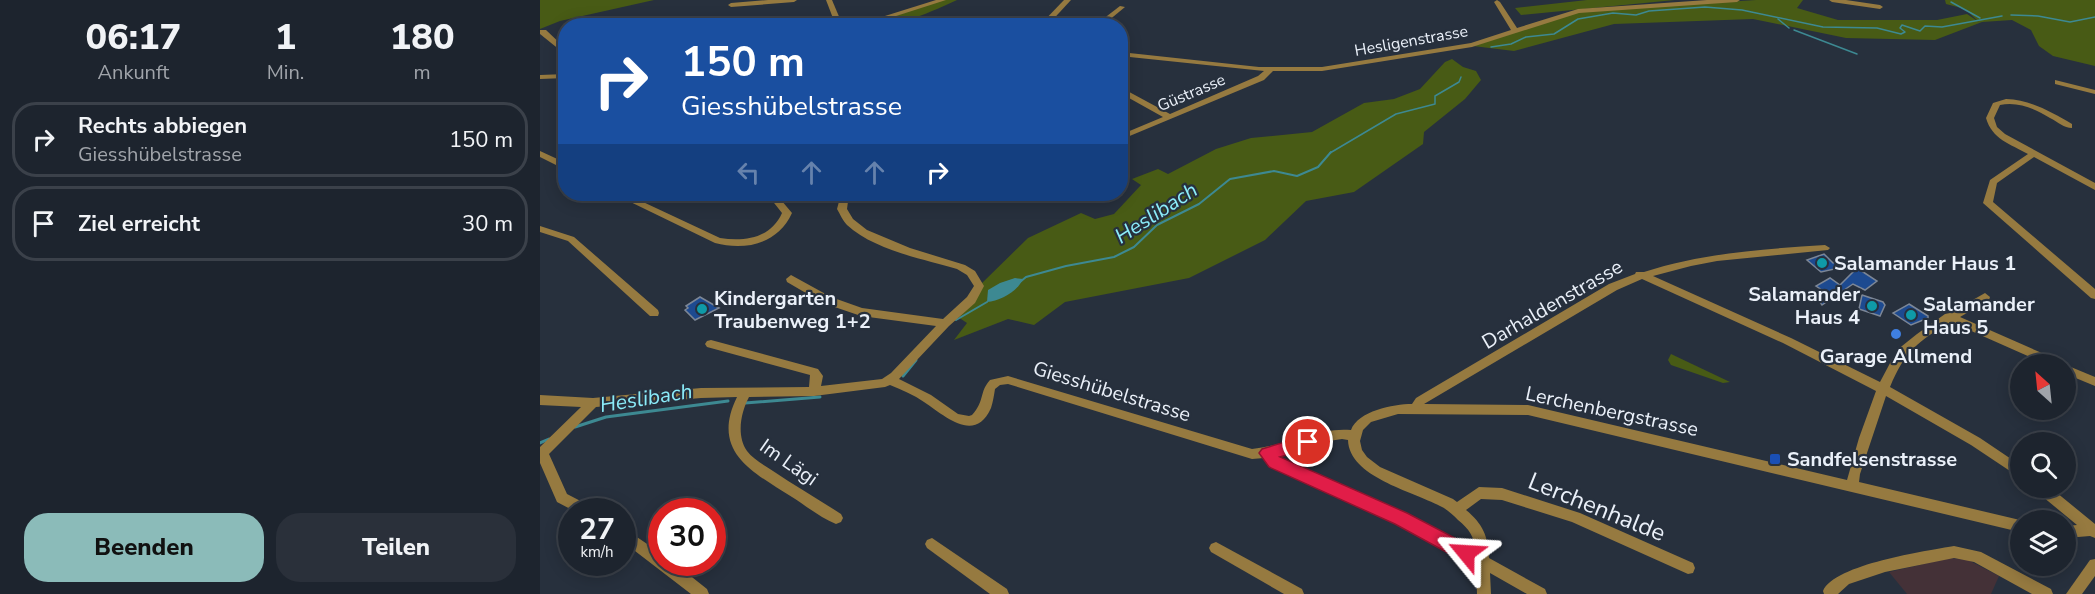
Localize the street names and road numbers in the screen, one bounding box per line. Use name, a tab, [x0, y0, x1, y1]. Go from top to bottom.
street label: Hesligenstrasse	[1353, 20, 1470, 62]
street label: Güstrasse	[1154, 69, 1229, 117]
street label: Darhaldenstrasse	[1477, 253, 1627, 356]
street label: Giesshübelstrasse	[1030, 355, 1194, 428]
street label: Lerchenbergstrasse	[1523, 380, 1701, 443]
street label: Im Lägi	[754, 433, 823, 492]
street label: Lerchenhalde	[1524, 465, 1670, 549]

